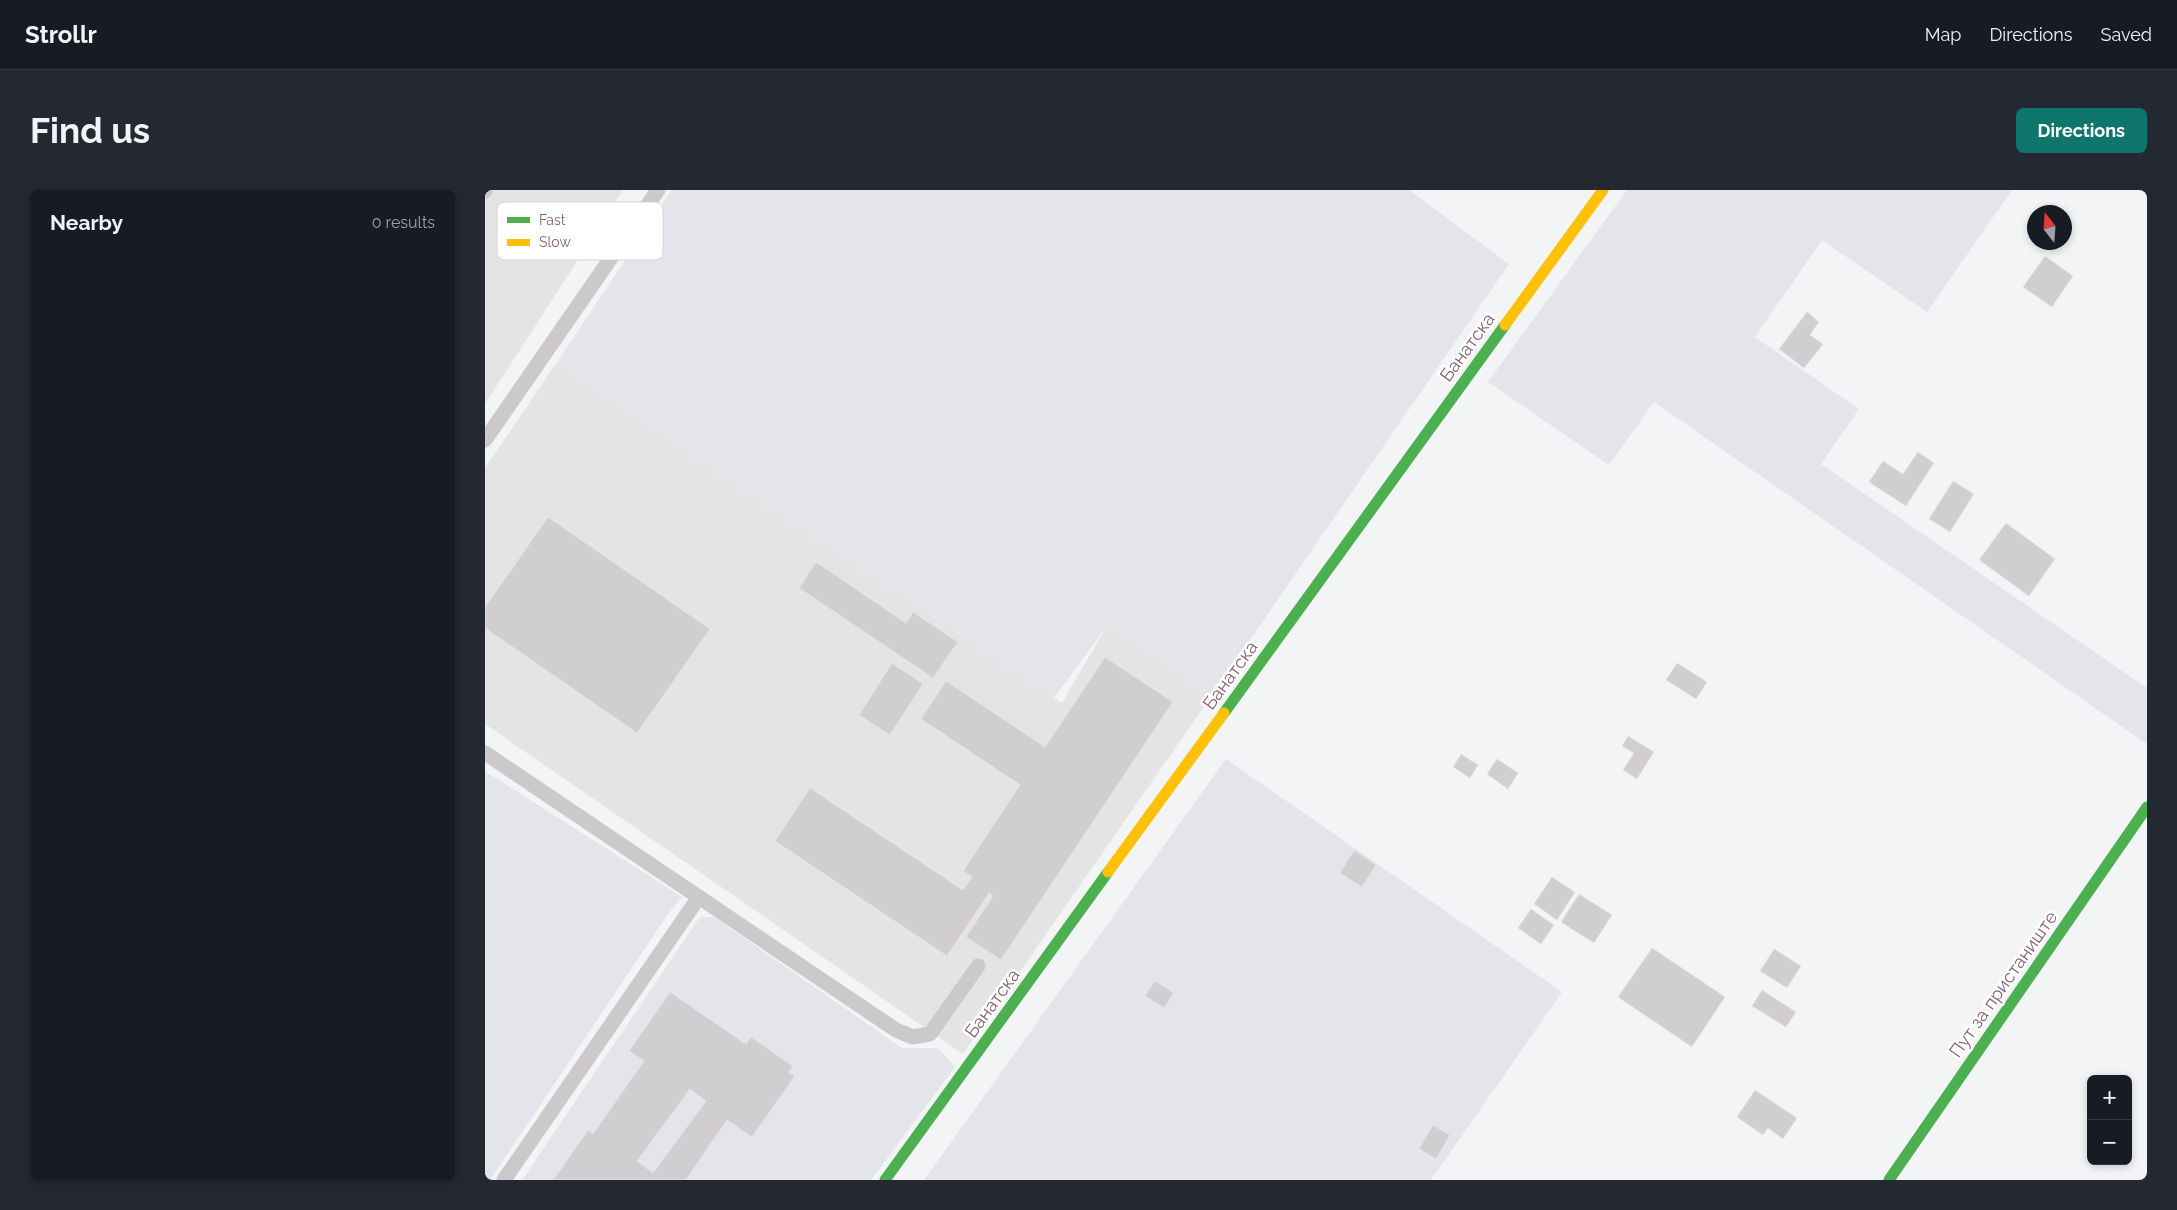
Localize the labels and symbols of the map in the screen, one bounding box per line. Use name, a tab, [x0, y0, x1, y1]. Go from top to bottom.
legend	[497, 202, 663, 260]
north arrow	[2027, 205, 2072, 250]
text: Fast	[539, 212, 566, 228]
text: Slow	[539, 234, 571, 250]
street label: Банатска	[1435, 309, 1499, 385]
street label: Банатска	[1198, 637, 1262, 713]
street label: Пут за пристаниште	[1945, 907, 2062, 1061]
street label: Банатска	[960, 965, 1024, 1041]

